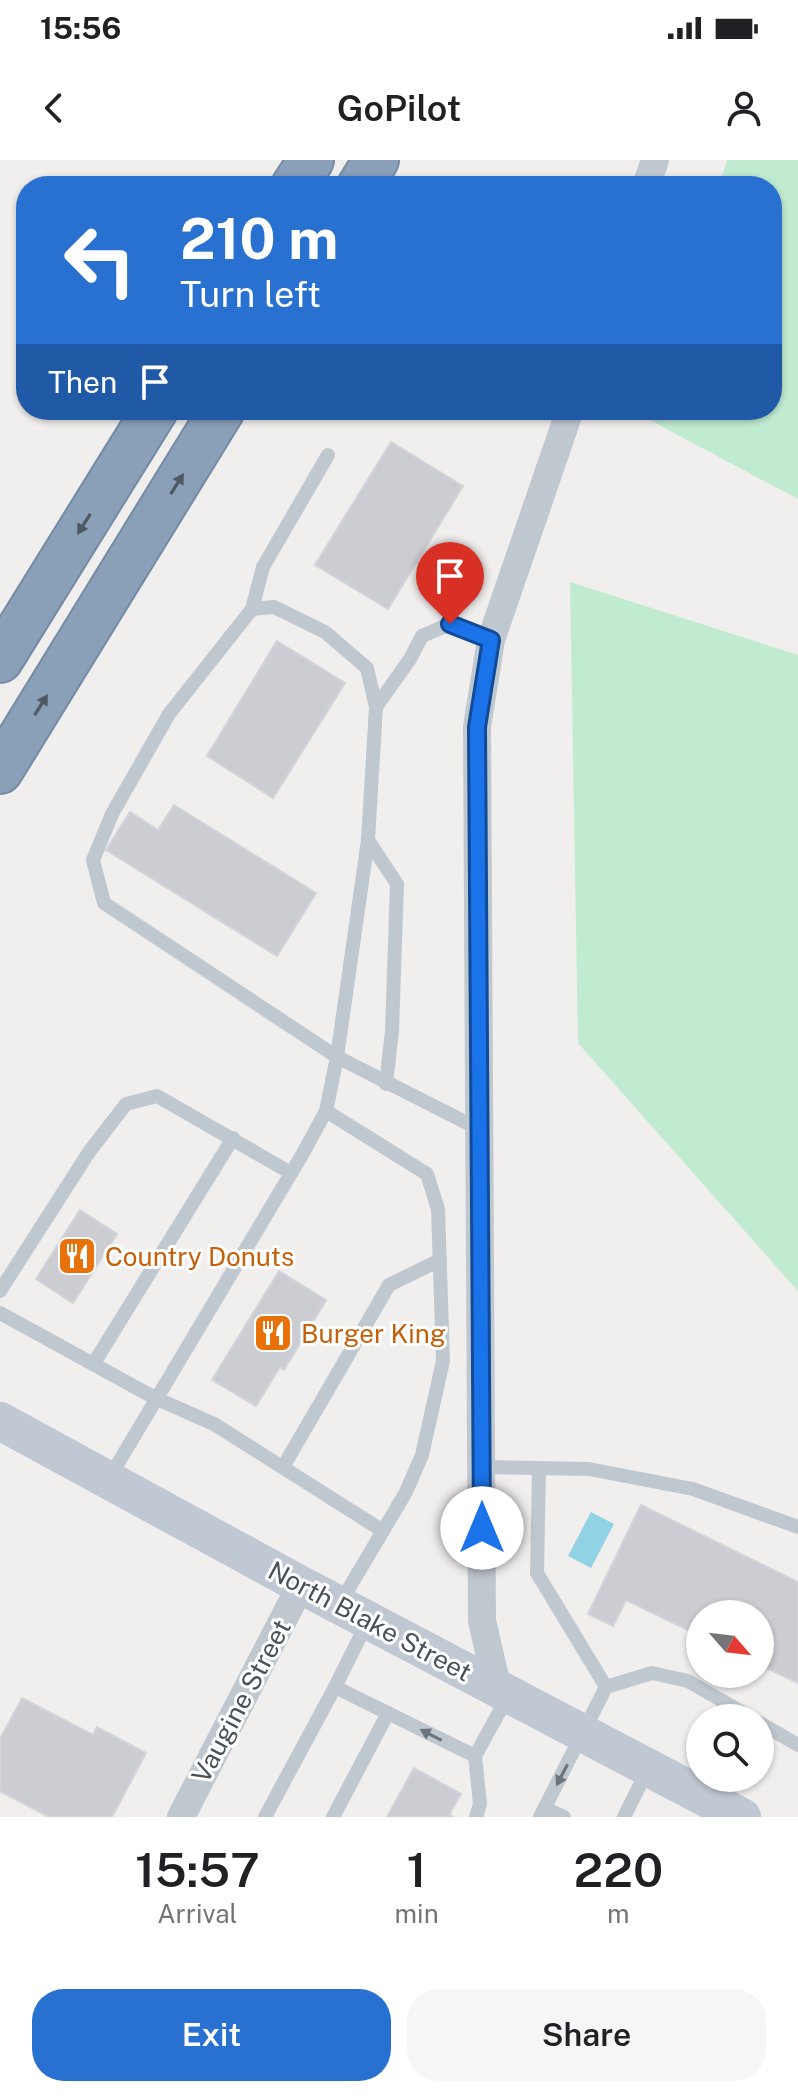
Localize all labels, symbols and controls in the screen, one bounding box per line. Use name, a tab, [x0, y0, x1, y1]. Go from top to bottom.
text: 15:56	[40, 10, 121, 46]
icon: back	[32, 86, 76, 130]
icon: person	[722, 86, 766, 130]
text: GoPilot	[337, 87, 461, 129]
text: 210 m	[180, 206, 338, 272]
icon: left	[48, 208, 152, 312]
text: Turn left	[180, 273, 321, 315]
icon: arrive	[133, 360, 177, 404]
text: Then	[48, 364, 117, 400]
one-way arrow	[169, 472, 184, 495]
one-way arrow	[78, 513, 92, 535]
pin	[416, 542, 484, 624]
icon: arrive	[428, 554, 472, 598]
one-way arrow	[34, 694, 48, 716]
restaurant icon: Country Donuts	[56, 1235, 98, 1277]
place label: Country Donuts	[105, 1241, 294, 1272]
restaurant icon: Burger King	[252, 1312, 294, 1354]
place label: Burger King	[301, 1318, 446, 1349]
position arrow	[440, 1486, 524, 1570]
street label: North Blake Street	[263, 1554, 477, 1688]
north arrow	[686, 1600, 774, 1688]
map controls	[686, 1600, 774, 1792]
street label: Vaugine Street	[185, 1614, 297, 1788]
button: search	[686, 1704, 774, 1792]
one-way arrow	[420, 1728, 443, 1741]
one-way arrow	[555, 1764, 569, 1786]
text: 15:57	[135, 1841, 260, 1898]
text: 1	[407, 1841, 427, 1898]
text: 220	[574, 1841, 663, 1898]
text: Arrival	[157, 1898, 237, 1929]
text: min	[395, 1898, 439, 1929]
text: m	[607, 1898, 630, 1929]
button: Exit	[32, 1989, 391, 2081]
button: Share	[407, 1989, 766, 2081]

